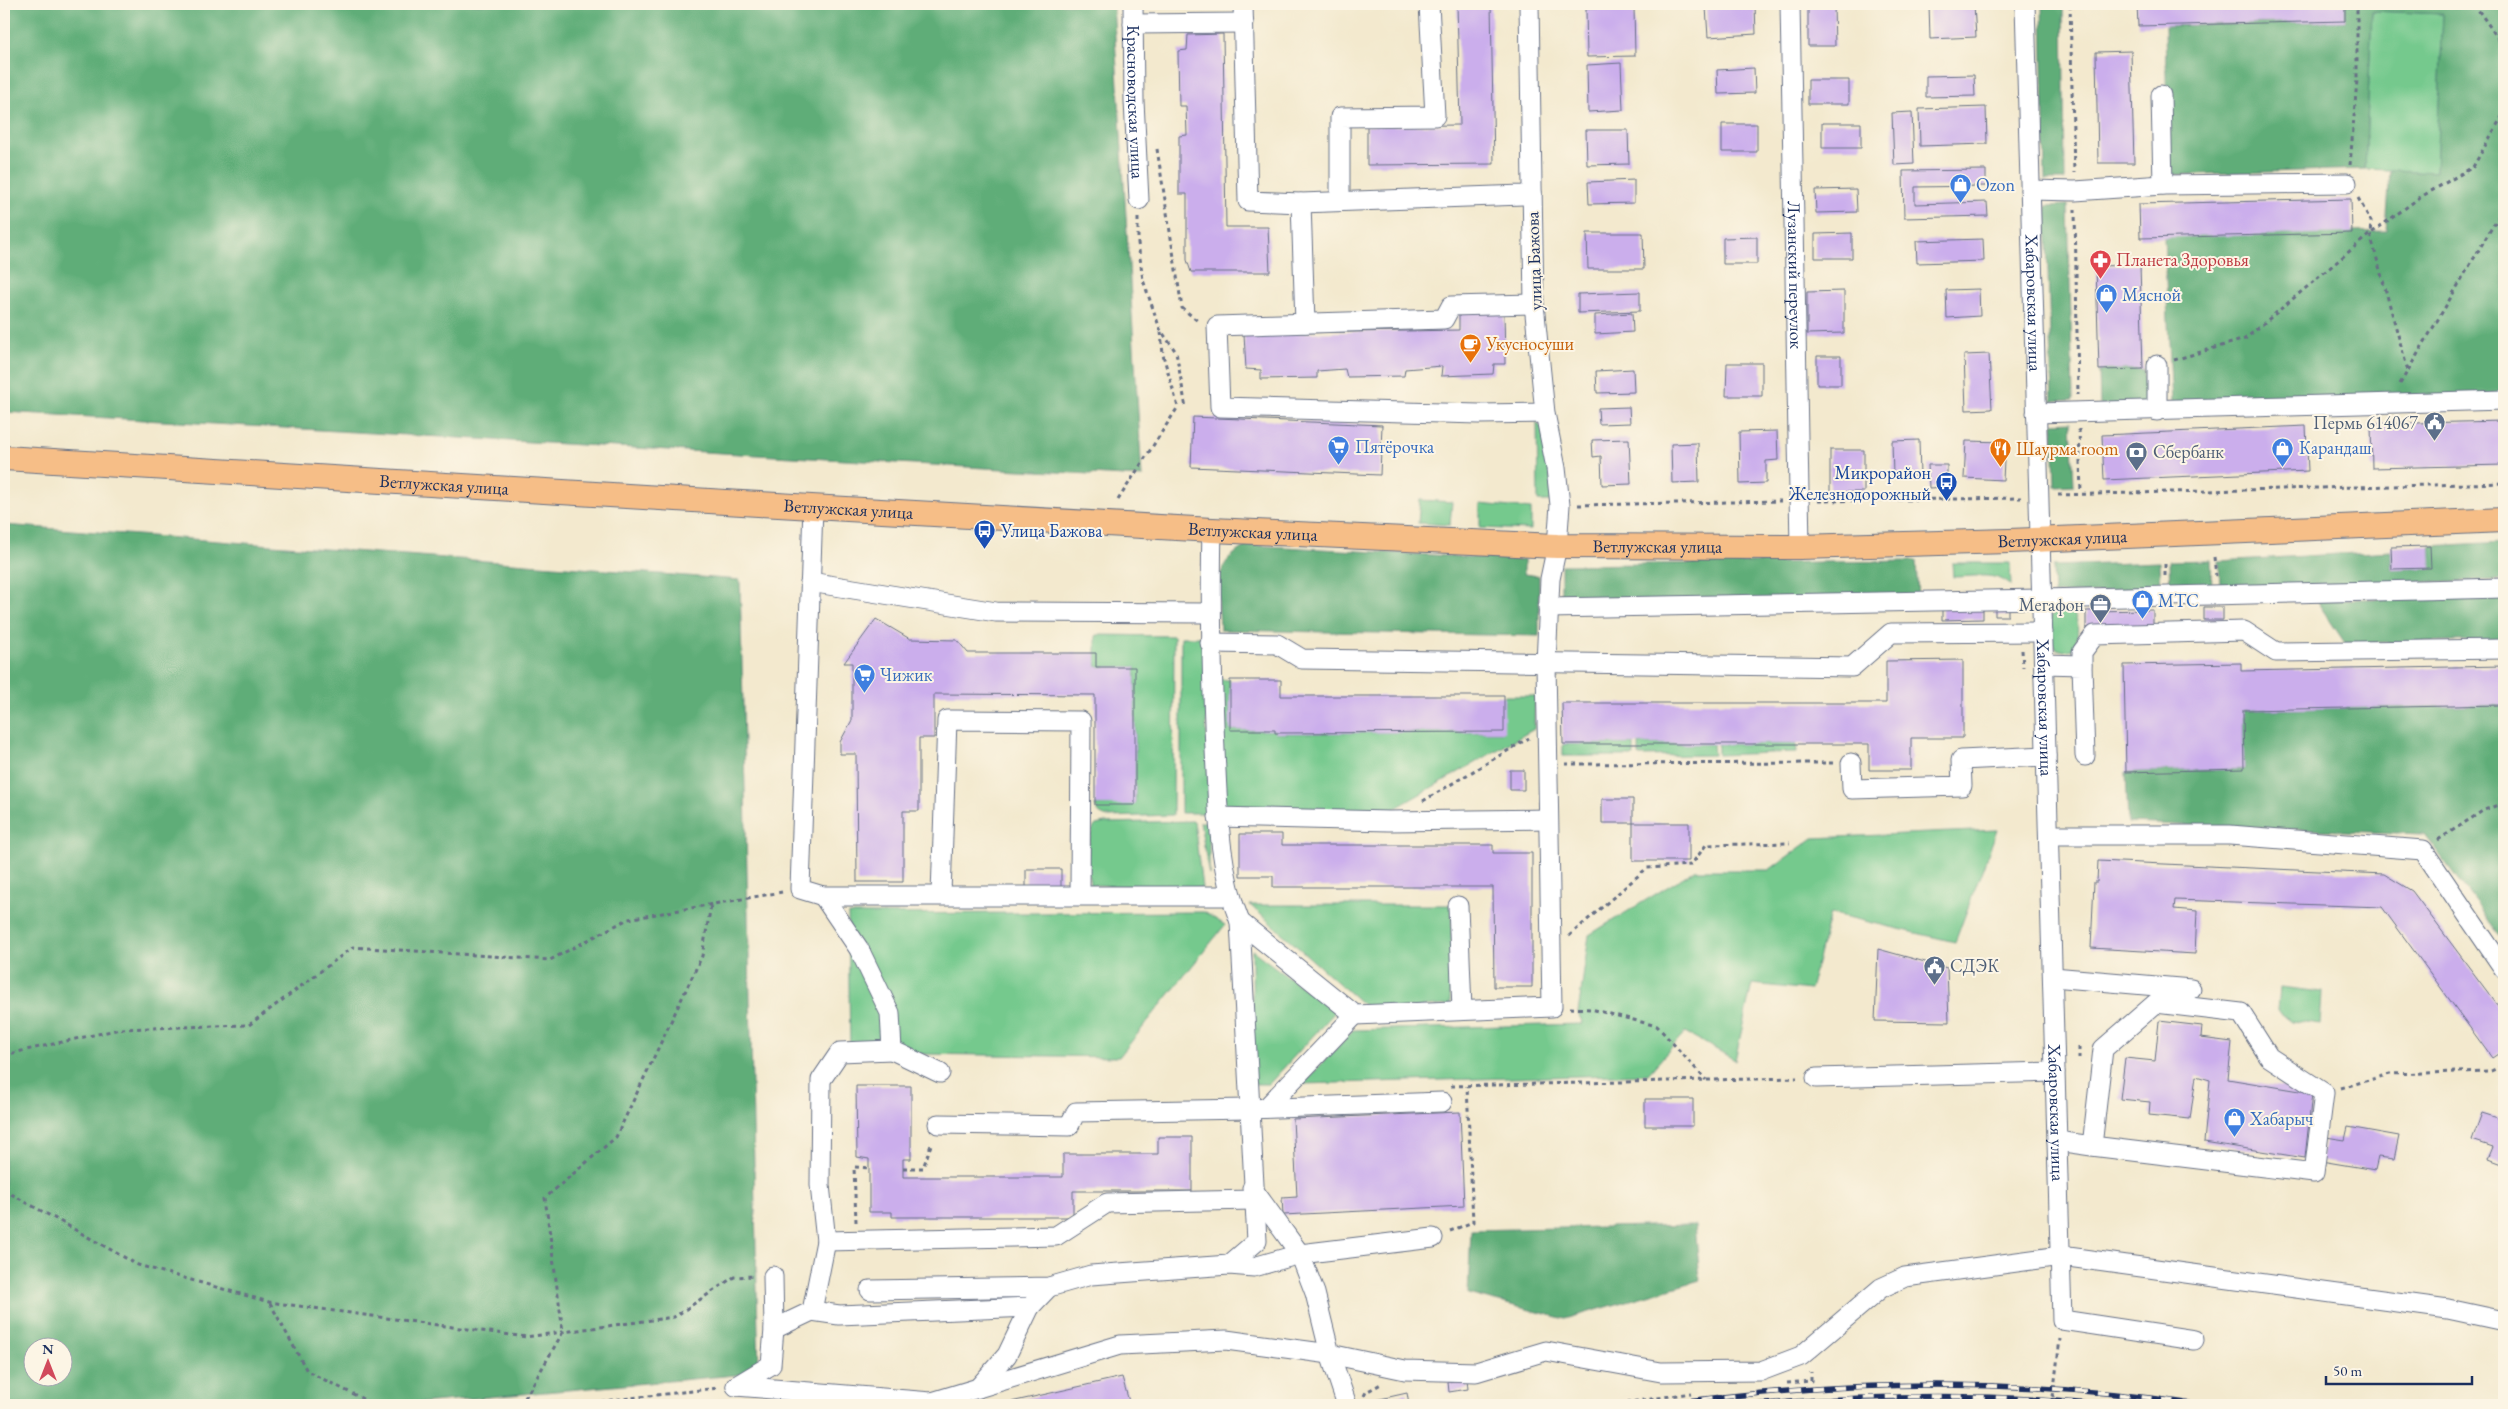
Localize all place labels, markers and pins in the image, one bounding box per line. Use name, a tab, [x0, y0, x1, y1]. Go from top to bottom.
shop icon: Ozon	[1948, 173, 1972, 204]
place label: Ozon	[1976, 173, 2015, 196]
pharmacy icon: Планета Здоровья	[2088, 248, 2112, 279]
place label: Планета Здоровья	[2116, 248, 2249, 271]
shop icon: Мясной	[2094, 283, 2118, 314]
place label: Мясной	[2122, 283, 2182, 306]
cafe icon: Укусносуши	[1458, 332, 1482, 363]
place label: Укусносуши	[1485, 332, 1575, 355]
place label: Пермь 614067	[2313, 411, 2418, 434]
public building icon: Пермь 614067	[2422, 411, 2446, 442]
supermarket icon: Пятёрочка	[1327, 435, 1351, 466]
place label: Пятёрочка	[1355, 435, 1435, 458]
shop icon: Карандаш	[2271, 436, 2295, 467]
place label: Карандаш	[2299, 436, 2372, 459]
restaurant icon: Шаурма room	[1988, 437, 2012, 468]
place label: Шаурма room	[2016, 437, 2119, 460]
bank icon: Сбербанк	[2125, 440, 2149, 471]
place label: Сбербанк	[2153, 440, 2224, 463]
place label: Микрорайон Железнодорожный	[1788, 461, 1931, 505]
bus stop icon: Микрорайон Железнодорожный	[1935, 471, 1959, 502]
bus stop icon: Улица Бажова	[973, 519, 997, 550]
place label: Улица Бажова	[1000, 519, 1103, 542]
shop icon: МТС	[2130, 589, 2154, 620]
place label: МТС	[2158, 589, 2199, 612]
place label: Мегафон	[2019, 593, 2084, 616]
office icon: Мегафон	[2088, 593, 2112, 624]
supermarket icon: Чижик	[852, 663, 876, 694]
place label: Чижик	[880, 663, 933, 686]
public building icon: СДЭК	[1922, 954, 1946, 985]
place label: СДЭК	[1950, 954, 1999, 977]
shop icon: Хабарыч	[2222, 1107, 2246, 1138]
place label: Хабарыч	[2249, 1107, 2313, 1130]

